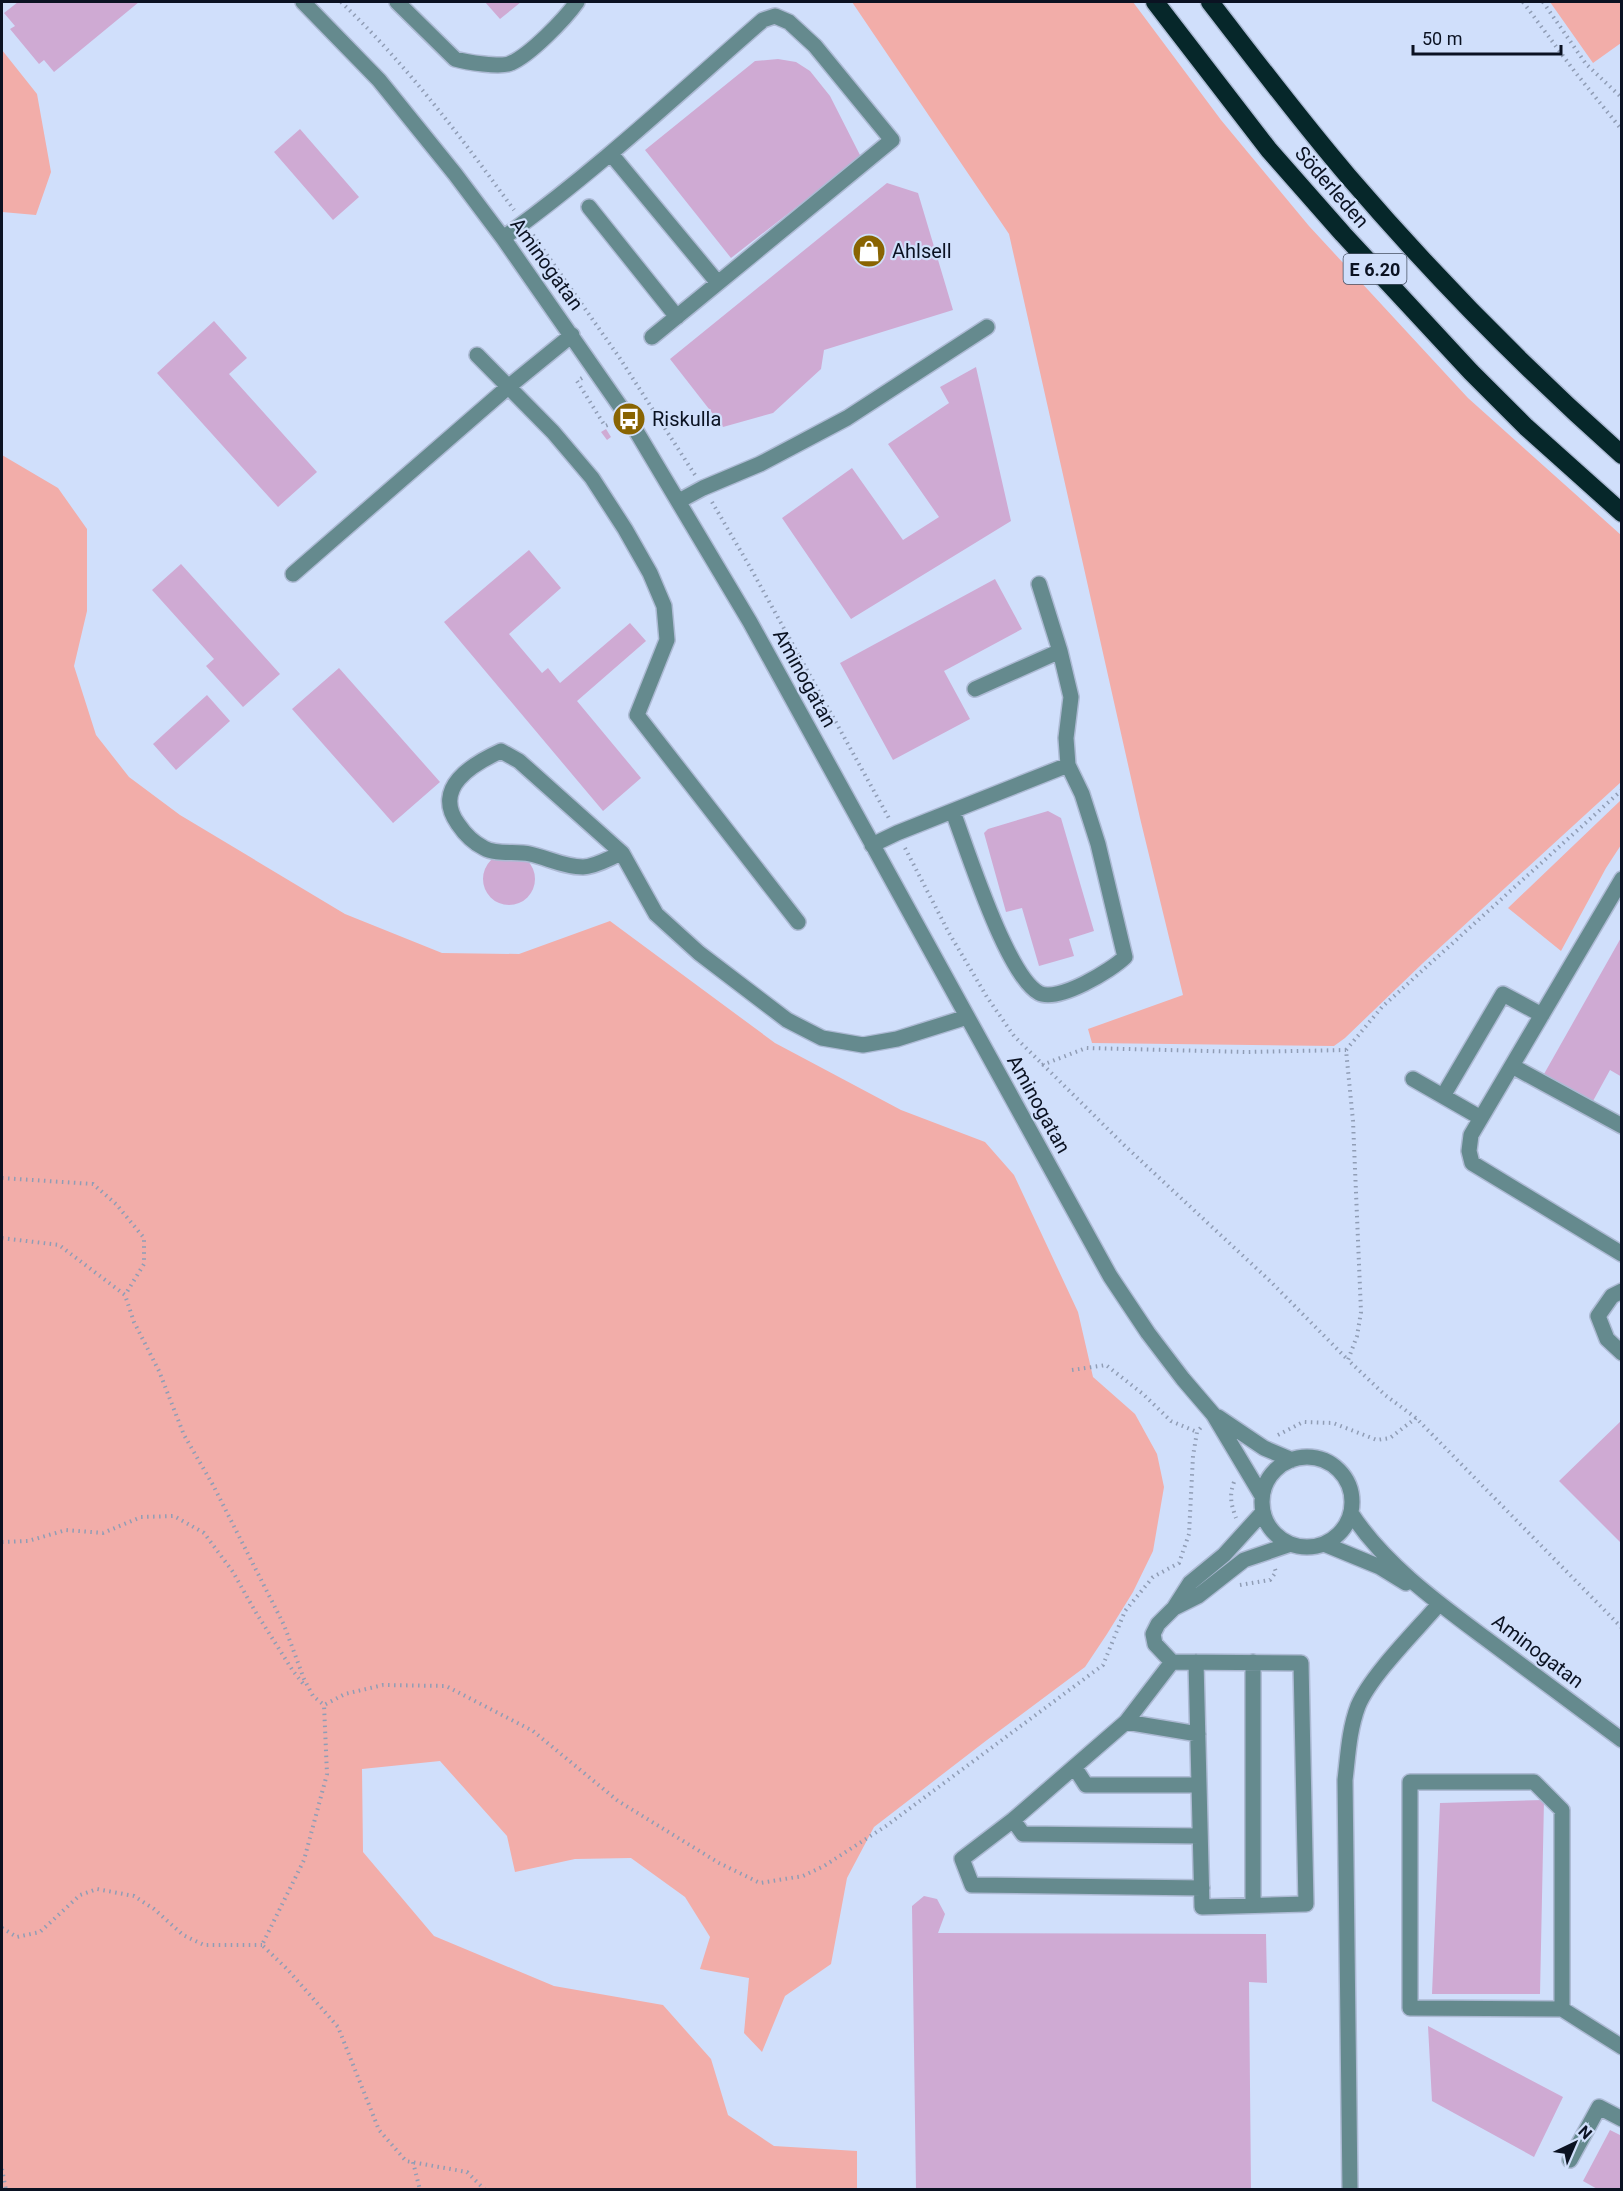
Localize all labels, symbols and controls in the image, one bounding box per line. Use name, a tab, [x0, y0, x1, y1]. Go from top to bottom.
scale bar	[1413, 18, 1562, 56]
text: 50 m	[1422, 28, 1462, 49]
street label: Söderleden	[1290, 141, 1374, 233]
street label: Aminogatan	[505, 213, 589, 315]
shop icon: Ahlsell	[851, 233, 887, 269]
place label: Ahlsell	[892, 239, 952, 263]
road number: E 6.20	[1344, 254, 1406, 284]
bus stop icon: Riskulla	[611, 401, 647, 437]
place label: Riskulla	[652, 407, 721, 431]
street label: Aminogatan	[768, 625, 842, 731]
street label: Aminogatan	[1002, 1051, 1076, 1157]
street label: Aminogatan	[1487, 1609, 1589, 1693]
north arrow	[1545, 2113, 1605, 2173]
text: N	[1574, 2122, 1596, 2143]

